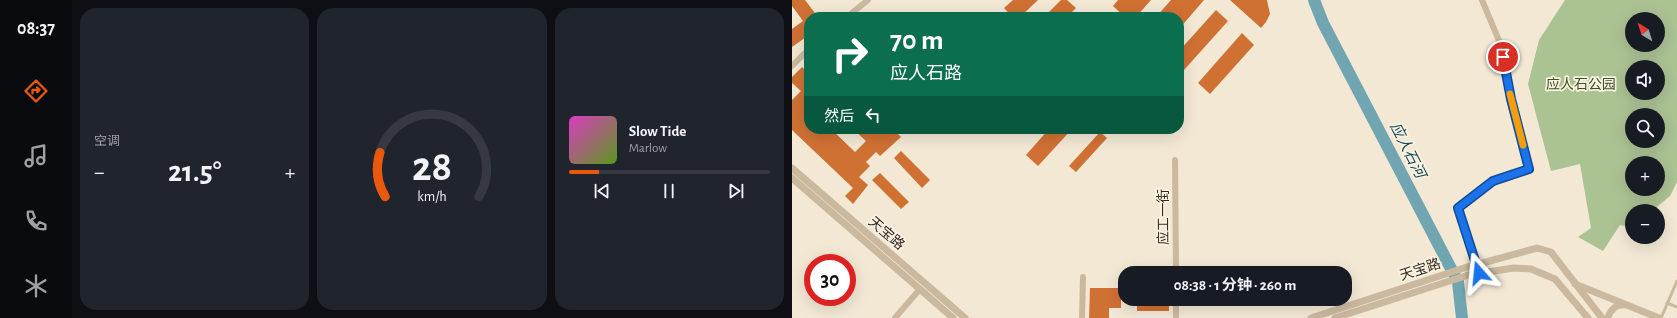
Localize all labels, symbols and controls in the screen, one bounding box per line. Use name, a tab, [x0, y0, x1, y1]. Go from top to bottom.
north arrow	[1625, 12, 1665, 52]
map controls	[1625, 12, 1665, 244]
text: 08:37	[17, 20, 55, 38]
text: 70 m	[890, 27, 944, 55]
icon: right	[824, 28, 876, 80]
pin	[1486, 40, 1520, 74]
icon: arrive	[1492, 46, 1514, 68]
button: sound	[1625, 60, 1665, 100]
text: 应人石路	[890, 65, 962, 83]
icon: directions	[22, 77, 50, 105]
park label: 应人石公园	[1546, 77, 1616, 92]
icon: left	[862, 104, 884, 126]
button: search	[1625, 108, 1665, 148]
text: 然后	[824, 109, 854, 124]
water label: 应人石河	[1387, 120, 1430, 183]
text: Slow Tide	[629, 124, 686, 139]
text: 空调	[94, 135, 120, 148]
icon: music	[22, 142, 50, 170]
text: Marlow	[629, 142, 667, 155]
text: 28	[412, 147, 452, 188]
button: +	[1625, 156, 1665, 196]
text: 21.5°	[168, 157, 221, 187]
text: −	[94, 161, 105, 183]
text: +	[285, 161, 295, 183]
icon: previous	[591, 180, 613, 202]
icon: pause	[658, 180, 680, 202]
icon: next	[725, 180, 747, 202]
street label: 应工一街	[1156, 189, 1171, 245]
text: km/h	[417, 190, 447, 204]
button: −	[1625, 204, 1665, 244]
icon: phone	[22, 207, 50, 235]
street label: 天宝路	[866, 214, 907, 253]
position arrow	[1458, 252, 1500, 294]
speed limit sign: 30	[804, 254, 856, 306]
street label: 天宝路	[1398, 256, 1442, 283]
icon: climate	[22, 272, 50, 300]
text: 08:38 · 1 分钟 · 260 m	[1174, 278, 1296, 293]

